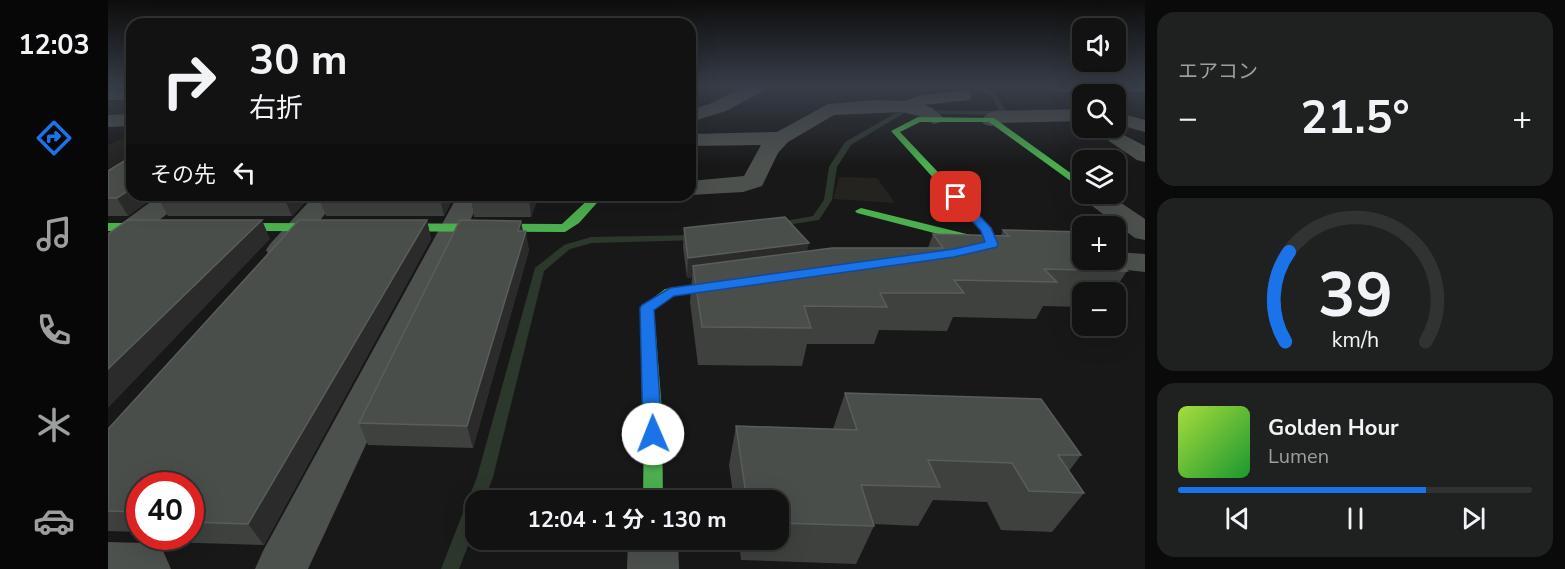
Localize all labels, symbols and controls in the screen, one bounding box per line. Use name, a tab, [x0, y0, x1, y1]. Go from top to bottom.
map controls	[1072, 18, 1126, 336]
button: sound	[1072, 18, 1126, 72]
text: 12:03	[18, 27, 90, 64]
text: 30 m	[249, 32, 348, 89]
icon: right	[150, 42, 228, 120]
text: エアコン	[1178, 58, 1258, 85]
button: search	[1072, 84, 1126, 138]
text: 21.5°	[1300, 88, 1410, 149]
text: 右折	[249, 90, 303, 127]
text: −	[1178, 96, 1198, 141]
text: +	[1512, 96, 1532, 141]
icon: directions	[33, 117, 75, 159]
button: layers	[1072, 150, 1126, 204]
icon: left	[228, 156, 261, 189]
text: その先	[150, 160, 216, 190]
pin	[930, 171, 981, 222]
icon: arrive	[939, 180, 972, 213]
icon: music	[33, 213, 75, 255]
button: +	[1072, 216, 1126, 270]
text: 39	[1318, 253, 1392, 338]
button: −	[1072, 282, 1126, 336]
icon: phone	[33, 309, 75, 351]
text: km/h	[1331, 325, 1379, 355]
position arrow	[621, 402, 685, 466]
icon: climate	[33, 404, 75, 446]
text: Golden Hour	[1268, 413, 1399, 443]
text: Lumen	[1268, 443, 1329, 470]
speed limit sign: 40	[126, 472, 204, 550]
icon: car	[33, 500, 75, 542]
icon: previous	[1221, 502, 1254, 535]
icon: pause	[1339, 502, 1372, 535]
icon: next	[1457, 502, 1490, 535]
text: 12:04 · 1 分 · 130 m	[528, 505, 726, 535]

